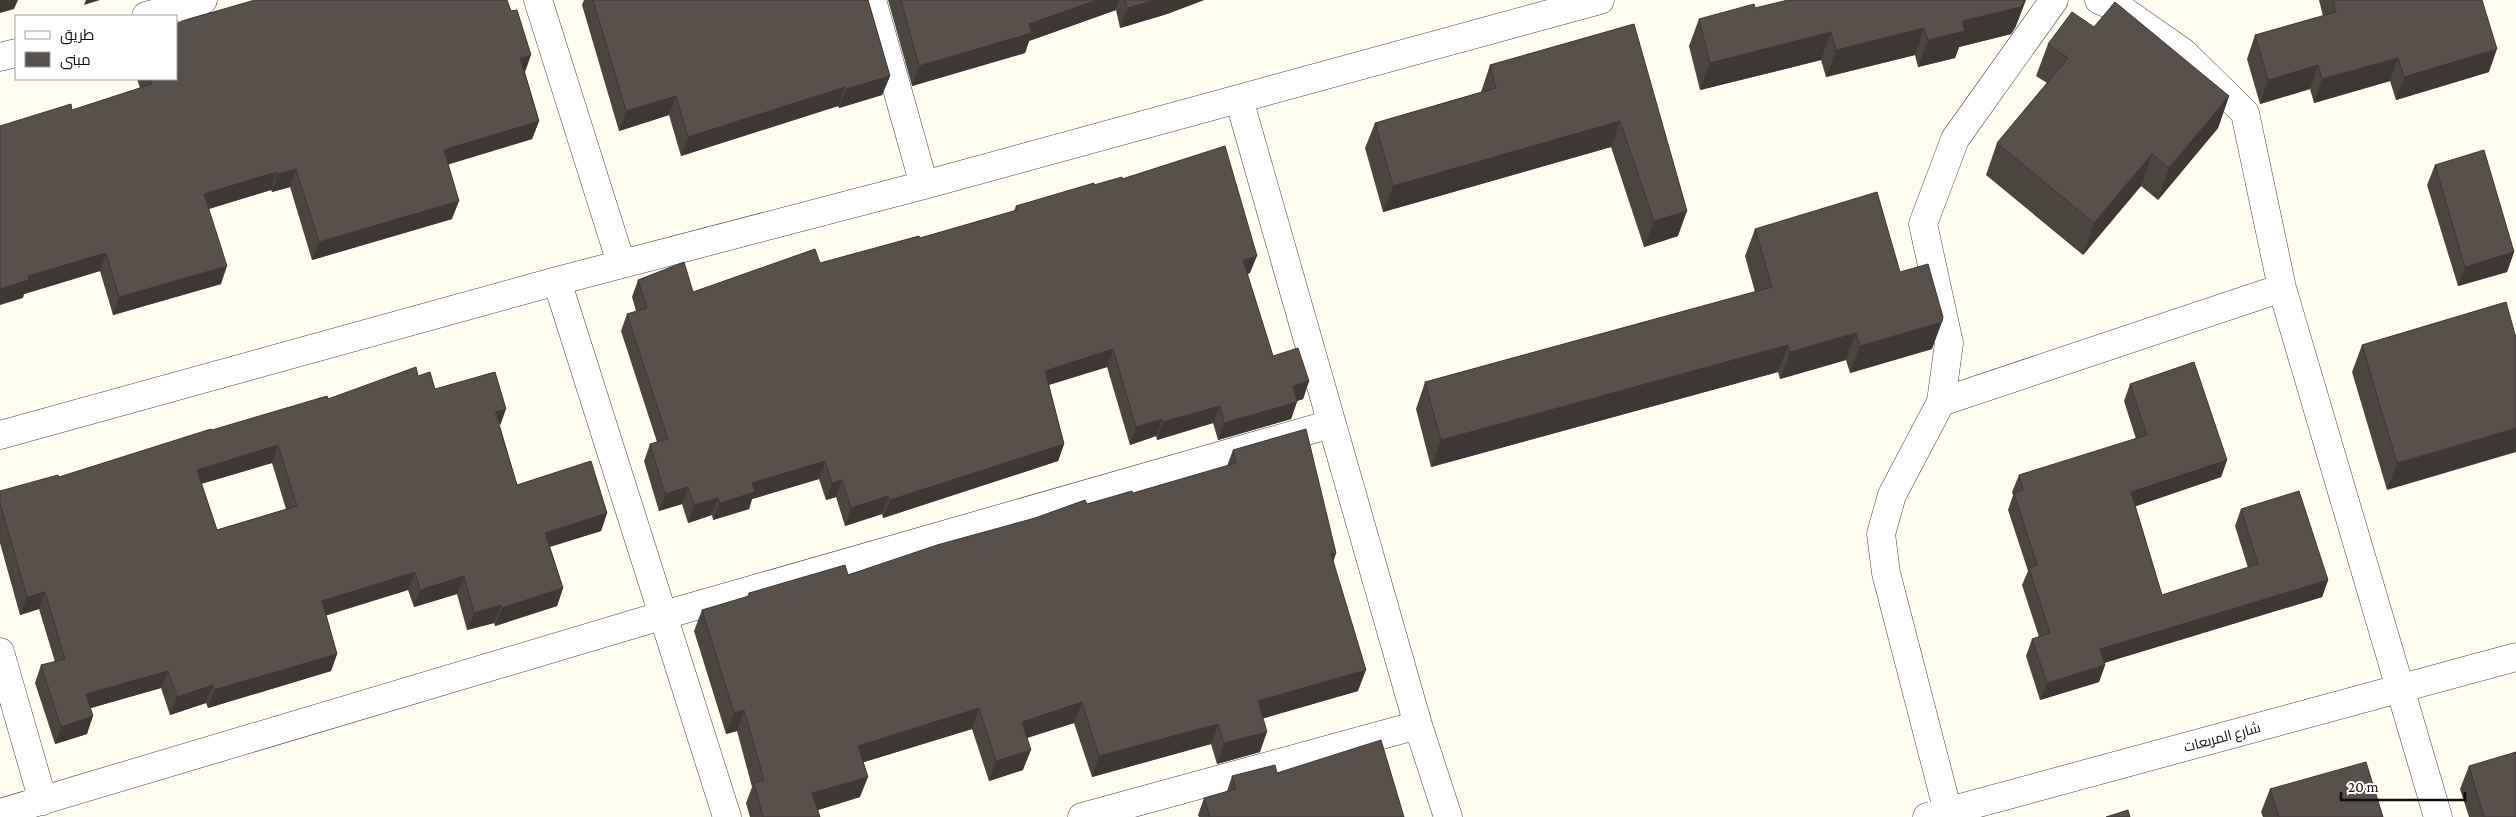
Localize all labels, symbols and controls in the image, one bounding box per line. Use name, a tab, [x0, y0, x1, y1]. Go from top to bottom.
legend	[15, 15, 178, 80]
text: طريق	[60, 27, 94, 45]
text: مبنى	[60, 52, 91, 70]
street label: شارع المربعات	[2182, 719, 2262, 756]
scale bar	[2341, 770, 2465, 802]
text: 20 m	[2348, 779, 2379, 795]

